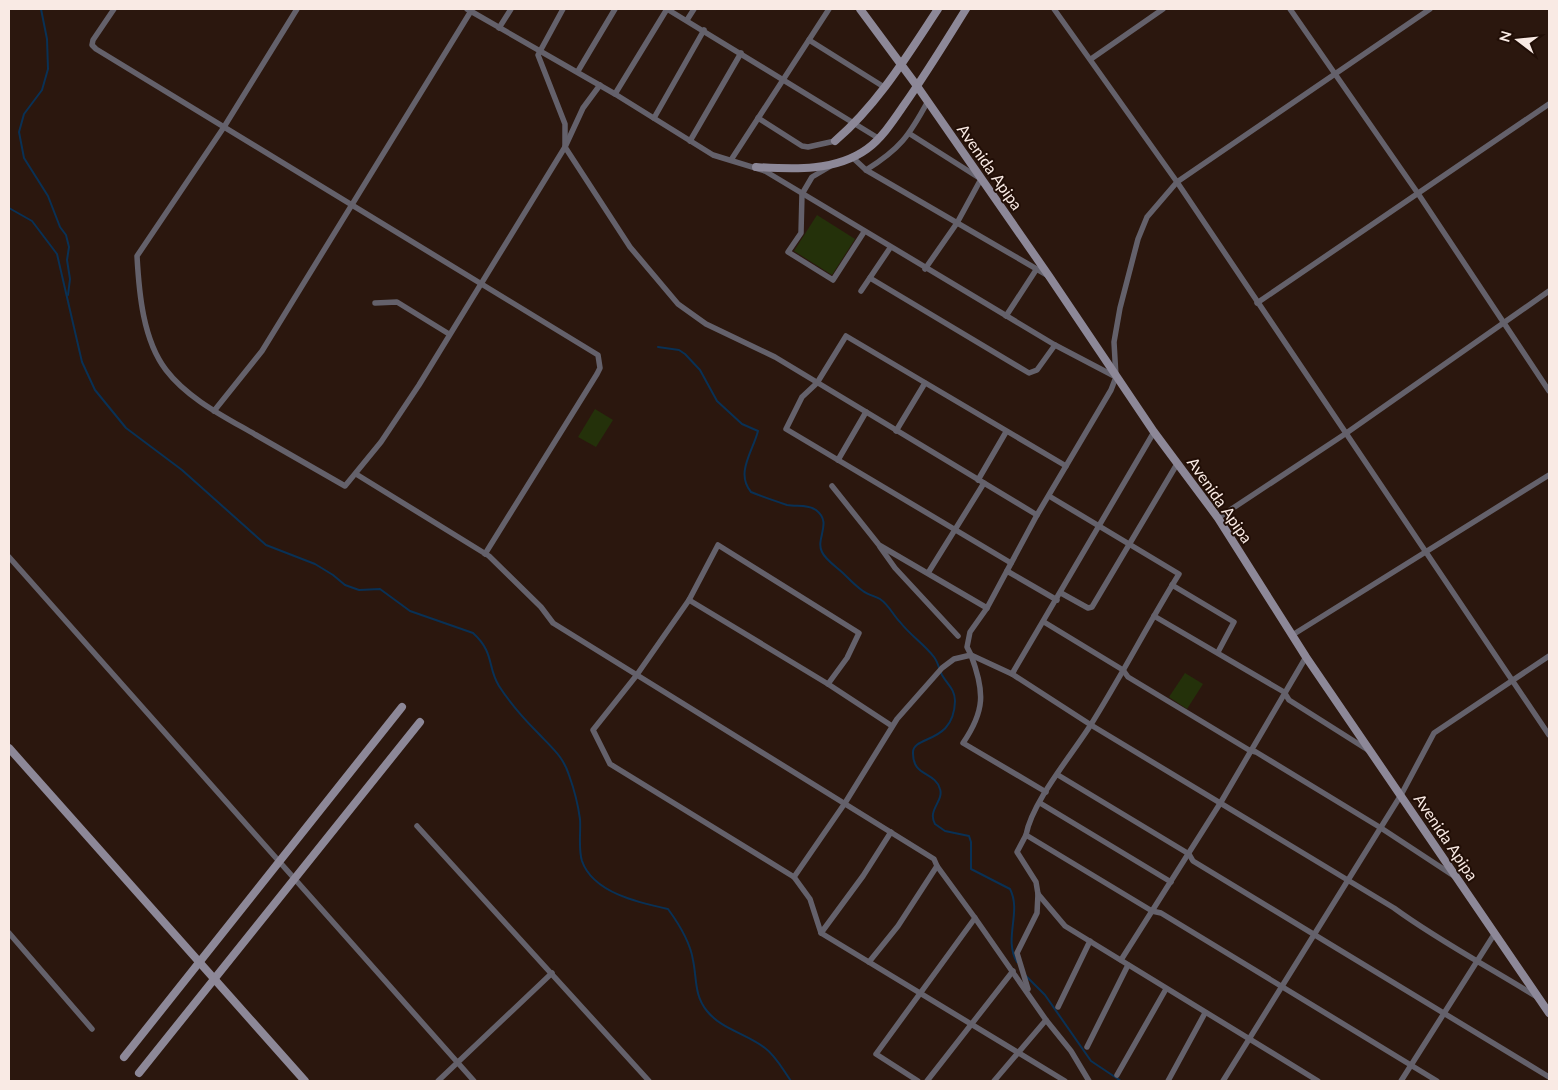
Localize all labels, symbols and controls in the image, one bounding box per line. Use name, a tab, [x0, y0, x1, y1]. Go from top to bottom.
north arrow	[1493, 15, 1543, 65]
text: N	[1495, 29, 1515, 44]
street label: Avenida Apipa	[954, 120, 1027, 213]
street label: Avenida Apipa	[1184, 453, 1257, 546]
street label: Avenida Apipa	[1410, 790, 1482, 884]

